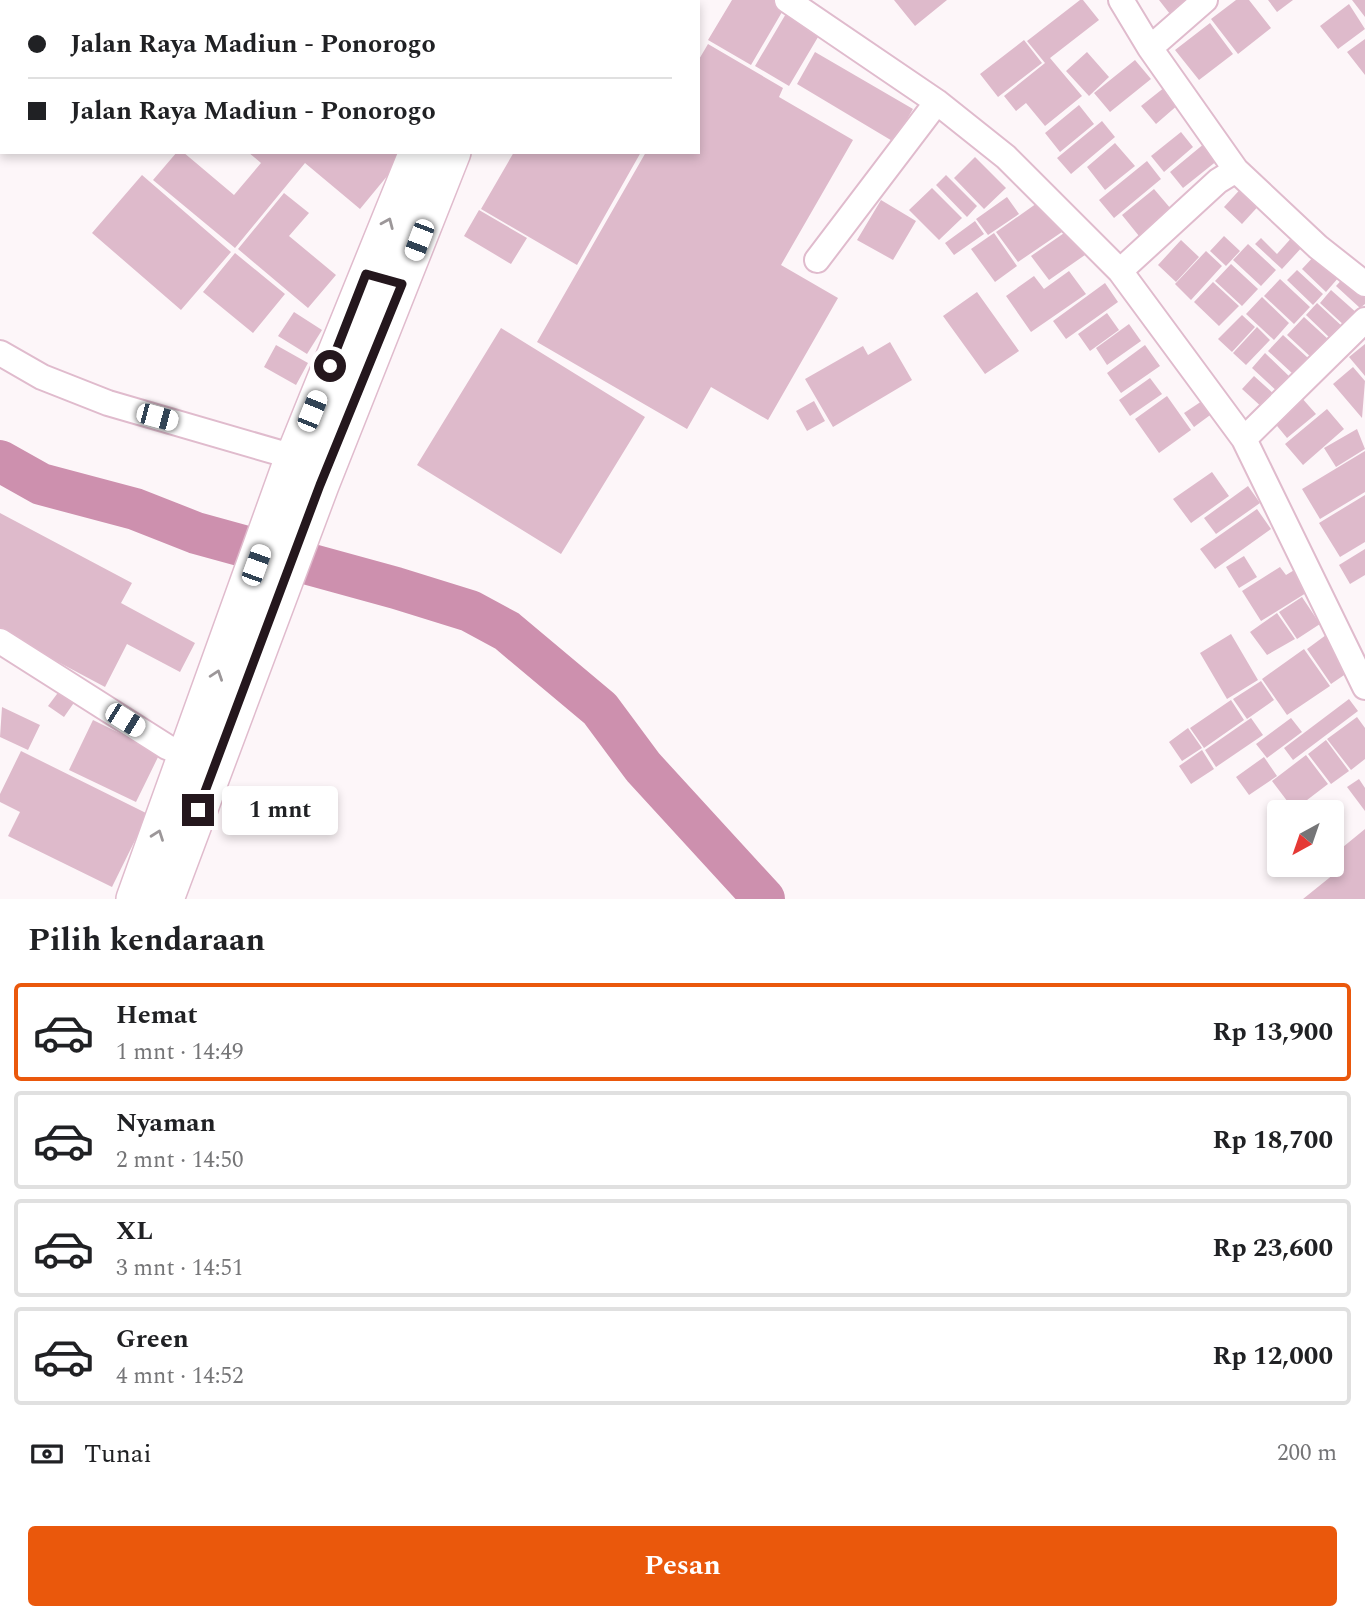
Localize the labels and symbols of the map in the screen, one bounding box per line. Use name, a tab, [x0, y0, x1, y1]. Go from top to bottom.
car	[402, 217, 437, 263]
one-way arrow	[380, 218, 394, 230]
route start	[314, 350, 346, 382]
car	[295, 388, 330, 434]
car	[134, 401, 181, 433]
car	[239, 542, 274, 588]
one-way arrow	[209, 669, 223, 681]
car	[102, 700, 149, 740]
callout: 1 mnt	[222, 786, 338, 834]
route end	[182, 794, 214, 826]
north arrow	[1267, 800, 1344, 877]
one-way arrow	[150, 829, 164, 841]

